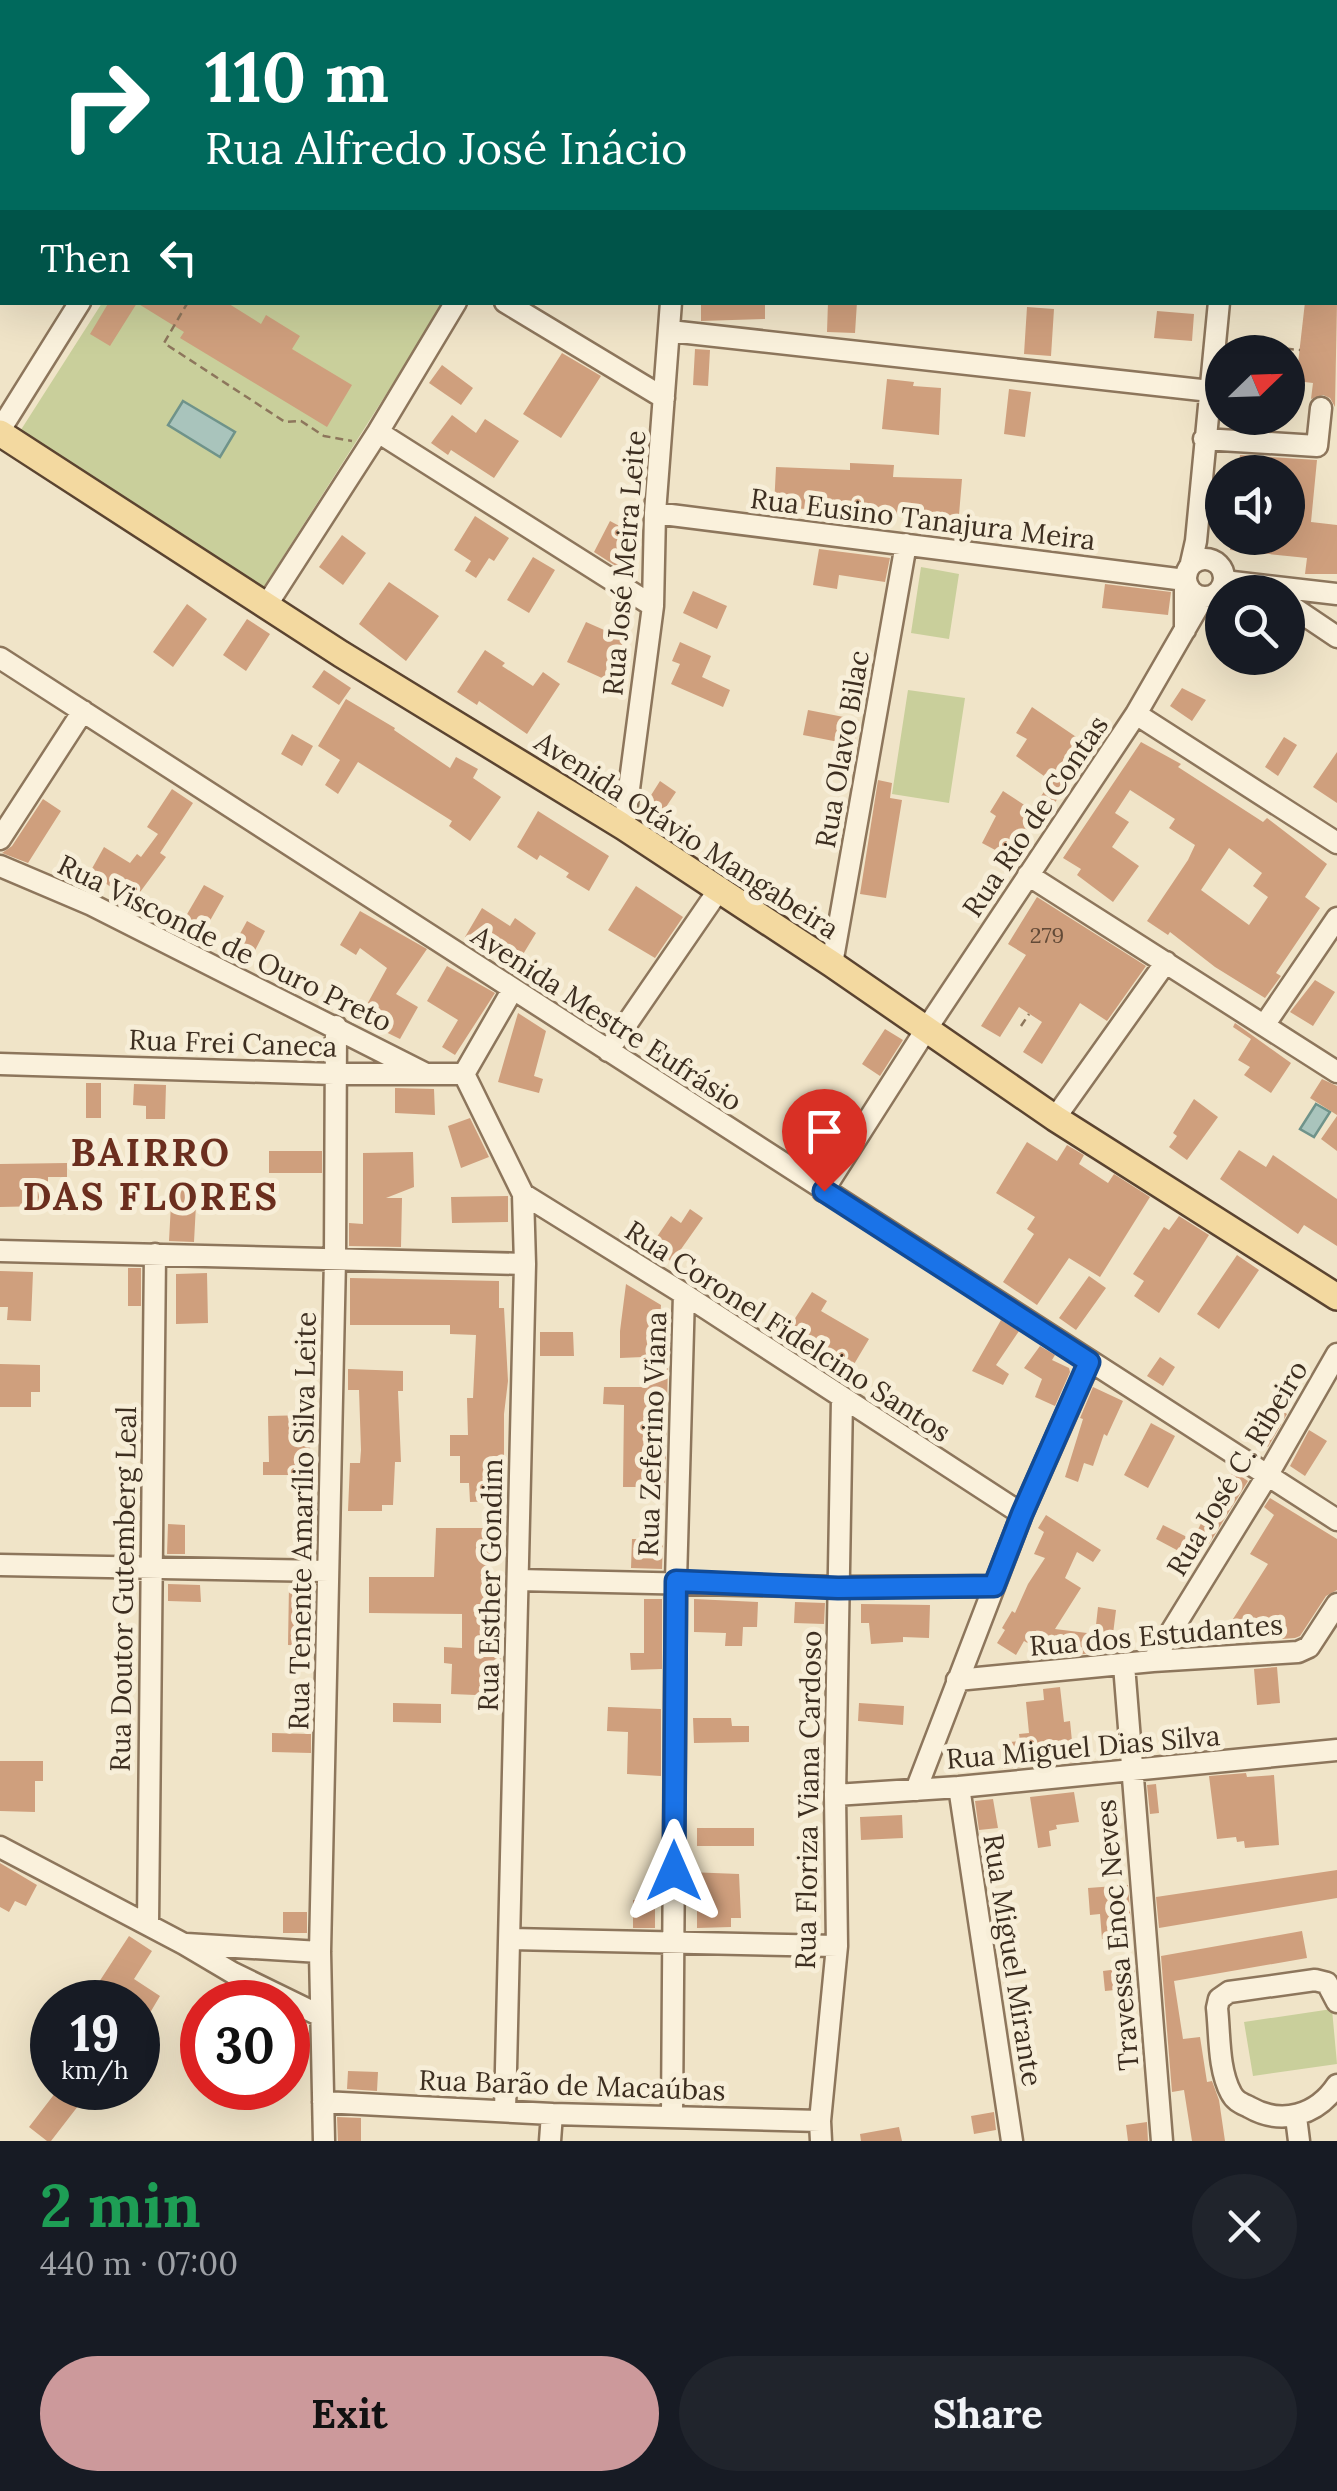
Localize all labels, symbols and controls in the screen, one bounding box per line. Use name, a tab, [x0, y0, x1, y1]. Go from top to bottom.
text: 110 m	[205, 32, 389, 121]
icon: right	[40, 40, 170, 170]
text: Rua Alfredo José Inácio	[205, 119, 687, 176]
icon: left	[151, 230, 206, 285]
text: Then	[40, 234, 131, 282]
north arrow	[1205, 335, 1305, 435]
map controls	[1205, 335, 1305, 675]
street label: Rua José Meira Leite	[594, 429, 654, 697]
button: sound	[1205, 455, 1305, 555]
street label: Rua Eusino Tanajura Meira	[748, 480, 1098, 558]
button: search	[1205, 575, 1305, 675]
street label: Rua Olavo Bilac	[807, 647, 877, 851]
street label: Rua Rio de Contas	[954, 708, 1116, 924]
street label: Avenida Otávio Mangabeira	[527, 723, 846, 947]
street label: Rua Visconde de Ouro Preto	[52, 846, 398, 1040]
street label: Avenida Mestre Eufrásio	[464, 916, 749, 1119]
house number: 279	[1030, 921, 1064, 949]
street label: Rua Frei Caneca	[128, 1021, 338, 1065]
pin	[782, 1089, 867, 1192]
icon: arrive	[797, 1104, 852, 1159]
district label: BAIRRO DAS FLORES	[23, 1128, 279, 1220]
street label: Rua Coronel Fidelcino Santos	[618, 1212, 958, 1450]
street label: Rua Tenente Amarílio Silva Leite	[280, 1311, 324, 1731]
street label: Rua Zeferino Viana	[630, 1311, 674, 1557]
street label: Rua José C. Ribeiro	[1158, 1354, 1316, 1582]
street label: Rua Doutor Gutemberg Leal	[102, 1406, 144, 1772]
street label: Rua Esther Gondim	[470, 1458, 510, 1712]
street label: Rua dos Estudantes	[1028, 1606, 1284, 1664]
street label: Rua Floriza Viana Cardoso	[787, 1630, 829, 1970]
street label: Rua Miguel Dias Silva	[944, 1717, 1222, 1777]
street label: Travessa Enoc Neves	[1087, 1798, 1147, 2072]
position arrow	[622, 1819, 726, 1923]
street label: Rua Miguel Mirante	[975, 1831, 1051, 2089]
speed limit sign: 30	[180, 1980, 310, 2110]
text: 19	[70, 2001, 120, 2065]
text: km/h	[61, 2054, 129, 2086]
street label: Rua Barão de Macaúbas	[418, 2062, 726, 2108]
text: 2 min	[40, 2167, 201, 2243]
button: close	[1192, 2174, 1297, 2279]
text: 440 m · 07:00	[40, 2243, 238, 2284]
button: Exit	[40, 2356, 659, 2471]
button: Share	[679, 2356, 1297, 2471]

